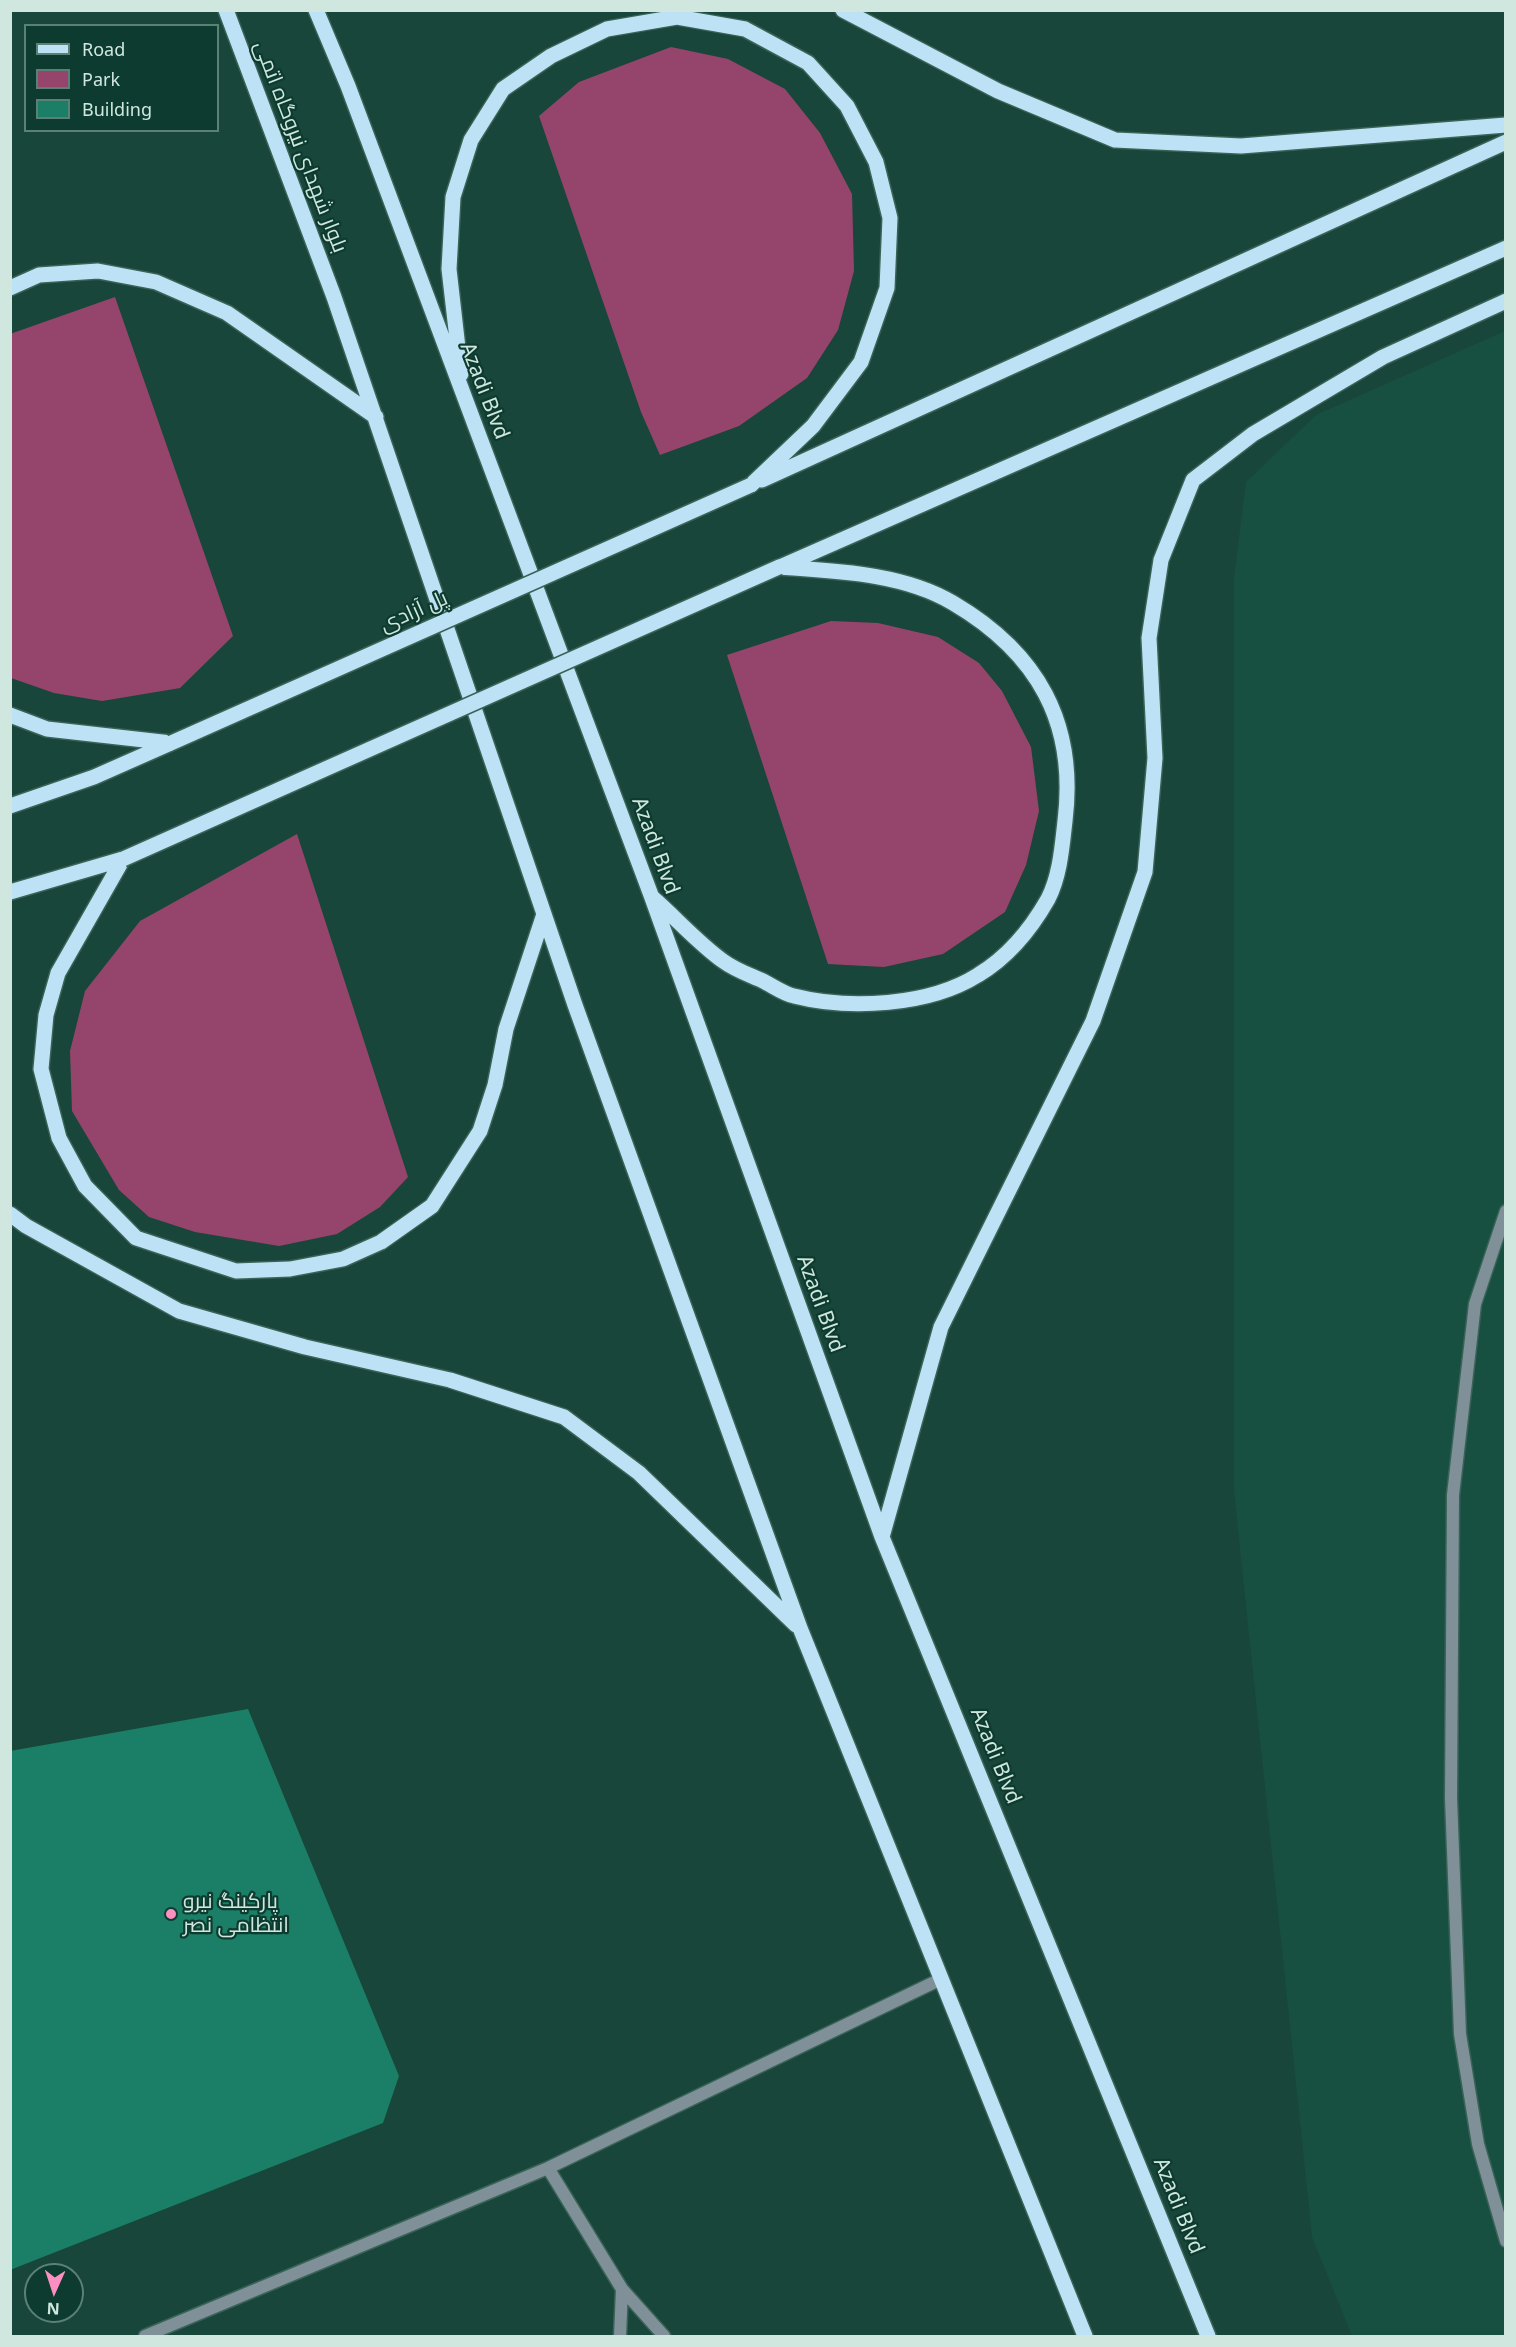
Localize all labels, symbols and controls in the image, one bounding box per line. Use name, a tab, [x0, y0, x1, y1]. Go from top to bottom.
legend	[24, 24, 219, 132]
text: Road	[82, 37, 125, 61]
street label: بلوار شهدای نیروگاه اتمی	[248, 38, 352, 256]
text: Park	[82, 67, 120, 91]
text: Building	[82, 97, 152, 121]
street label: Azadi Blvd	[454, 339, 514, 443]
street label: پل آزادی	[376, 586, 452, 638]
street label: Azadi Blvd	[626, 794, 684, 898]
street label: Azadi Blvd	[791, 1252, 849, 1356]
street label: Azadi Blvd	[964, 1704, 1026, 1808]
place label: پارکینگ نیرو انتظامی نصر	[183, 1889, 289, 1939]
marker: پارکینگ نیرو انتظامی نصر	[164, 1907, 178, 1921]
street label: Azadi Blvd	[1147, 2154, 1209, 2258]
north arrow	[24, 2263, 84, 2323]
text: N	[46, 2298, 60, 2320]

